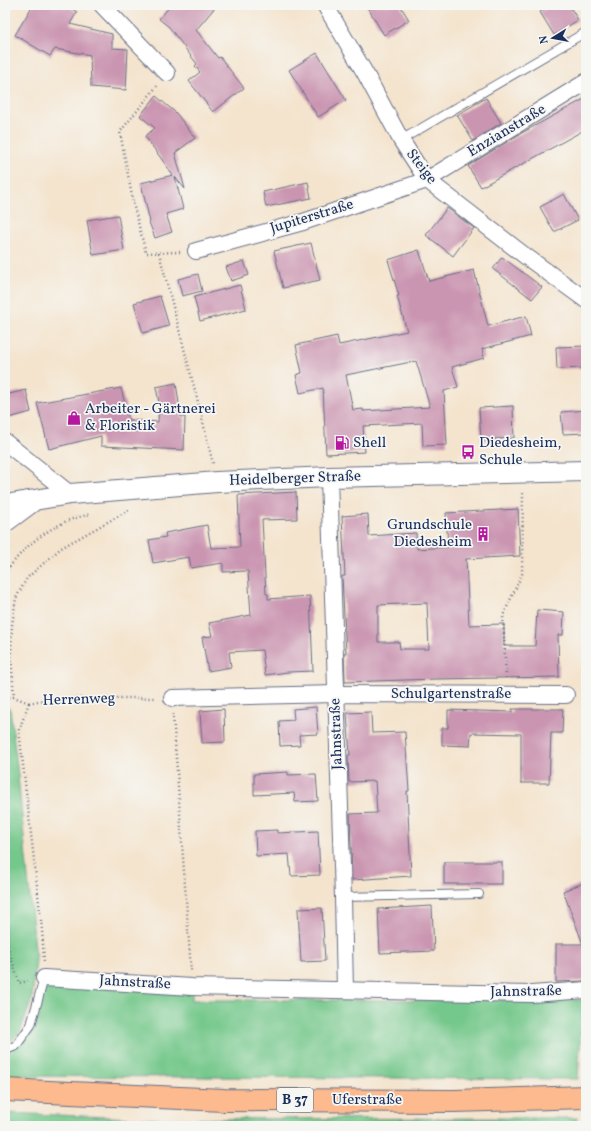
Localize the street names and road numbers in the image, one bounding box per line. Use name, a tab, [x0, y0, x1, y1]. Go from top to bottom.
street label: Enzianstraße	[464, 99, 550, 163]
street label: Steige	[400, 145, 442, 189]
street label: Jupiterstraße	[268, 194, 356, 240]
street label: Heidelberger Straße	[229, 466, 361, 492]
street label: Schulgartenstraße	[391, 684, 511, 705]
street label: Herrenweg	[42, 688, 116, 712]
street label: Jahnstraße	[325, 698, 349, 770]
street label: Jahnstraße	[99, 971, 171, 995]
street label: Jahnstraße	[490, 981, 562, 1003]
road number: B 37	[277, 1088, 313, 1112]
street label: Uferstraße	[332, 1090, 402, 1111]

